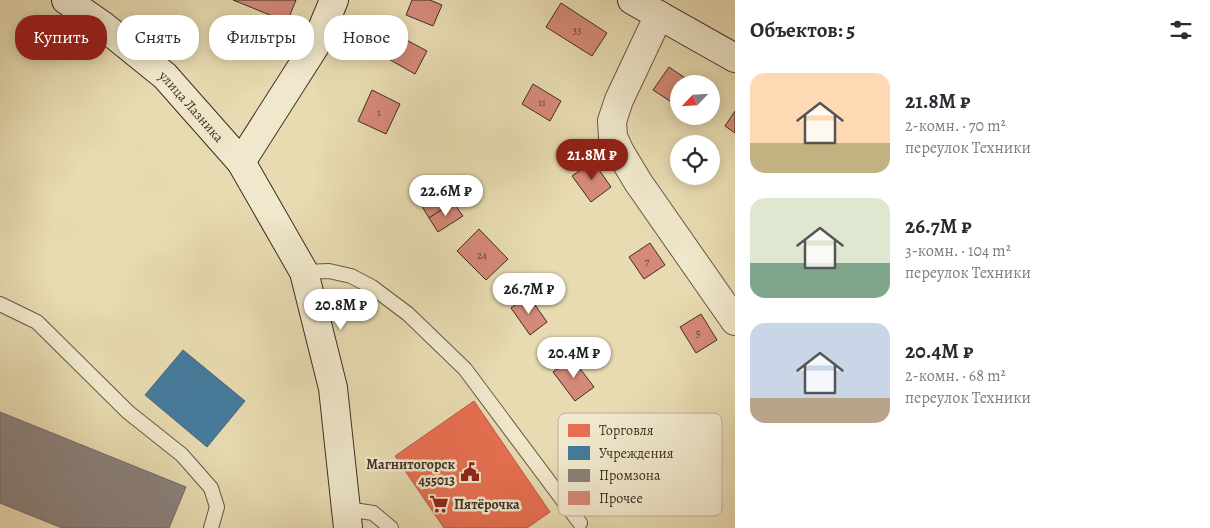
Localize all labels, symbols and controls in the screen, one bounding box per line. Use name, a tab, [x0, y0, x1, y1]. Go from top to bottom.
chip: Купить	[15, 15, 107, 60]
chip: Снять	[117, 15, 199, 60]
chip: Фильтры	[209, 15, 314, 60]
chip: Новое	[324, 15, 408, 60]
text: Объектов: 5	[750, 16, 855, 44]
icon: filters	[1167, 16, 1195, 44]
house number: 33	[572, 23, 582, 38]
street label: улица Лазника	[155, 65, 229, 146]
north arrow	[670, 75, 720, 125]
map controls	[670, 75, 720, 185]
text: 21.8M ₽	[905, 87, 971, 115]
icon: home	[790, 93, 850, 153]
house number: 11	[538, 95, 546, 110]
house number: 1	[377, 105, 381, 120]
text: 2-комн. · 70 m²	[905, 115, 1006, 137]
button: locate	[670, 135, 720, 185]
text: переулок Техники	[905, 137, 1031, 159]
pin: 21.8M ₽	[546, 138, 638, 181]
text: 21.8M ₽	[567, 144, 617, 166]
pin: 22.6M ₽	[400, 174, 492, 217]
text: 22.6M ₽	[420, 180, 472, 202]
text: 26.7M ₽	[905, 212, 972, 240]
icon: home	[790, 218, 850, 278]
text: 3-комн. · 104 m²	[905, 240, 1011, 262]
house number: 24	[477, 248, 487, 263]
house number: 7	[645, 254, 650, 269]
text: переулок Техники	[905, 262, 1031, 284]
pin: 26.7M ₽	[483, 272, 575, 315]
text: 26.7M ₽	[504, 278, 554, 300]
pin: 20.8M ₽	[295, 288, 387, 331]
text: 20.8M ₽	[315, 294, 367, 316]
house number: 5	[696, 326, 701, 341]
pin: 20.4M ₽	[528, 336, 620, 379]
text: 20.4M ₽	[905, 337, 973, 365]
text: 20.4M ₽	[548, 342, 600, 364]
icon: home	[790, 343, 850, 403]
text: 2-комн. · 68 m²	[905, 365, 1006, 387]
text: переулок Техники	[905, 387, 1031, 409]
legend	[558, 413, 722, 516]
text: Торговля	[599, 421, 654, 440]
text: Учреждения	[599, 444, 674, 463]
place label: Магнитогорск 455013	[366, 455, 455, 490]
public building icon: Магнитогорск 455013	[459, 461, 481, 483]
text: Промзона	[599, 466, 661, 485]
text: Прочее	[599, 489, 643, 508]
supermarket icon: Пятёрочка	[428, 493, 450, 515]
place label: Пятёрочка	[454, 495, 520, 514]

